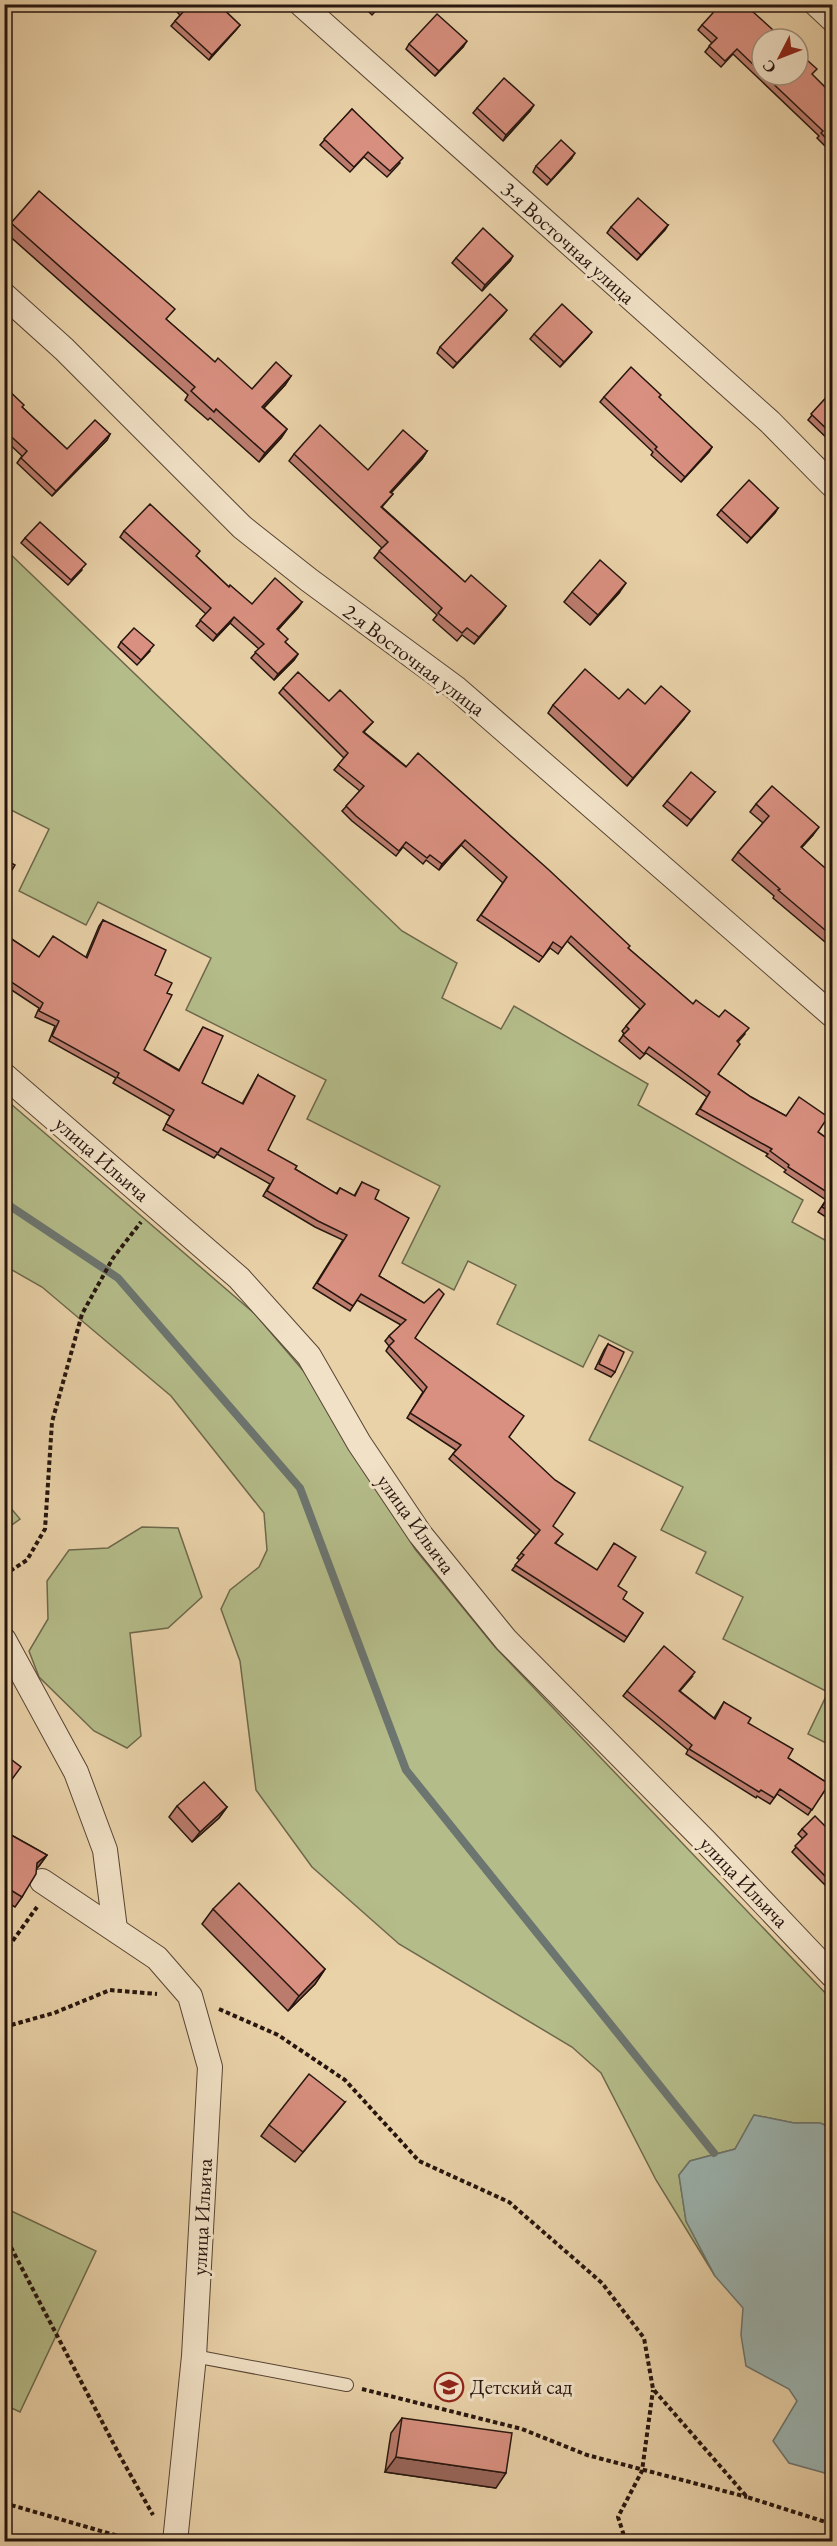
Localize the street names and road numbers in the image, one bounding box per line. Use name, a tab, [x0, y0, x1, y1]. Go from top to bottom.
street label: 3-я Восточная улица	[496, 175, 641, 310]
street label: 2-я Восточная улица	[338, 597, 491, 722]
street label: улица Ильича	[49, 1110, 156, 1208]
street label: улица Ильича	[371, 1468, 462, 1580]
street label: улица Ильича	[694, 1830, 795, 1934]
street label: улица Ильича	[185, 2157, 218, 2276]

